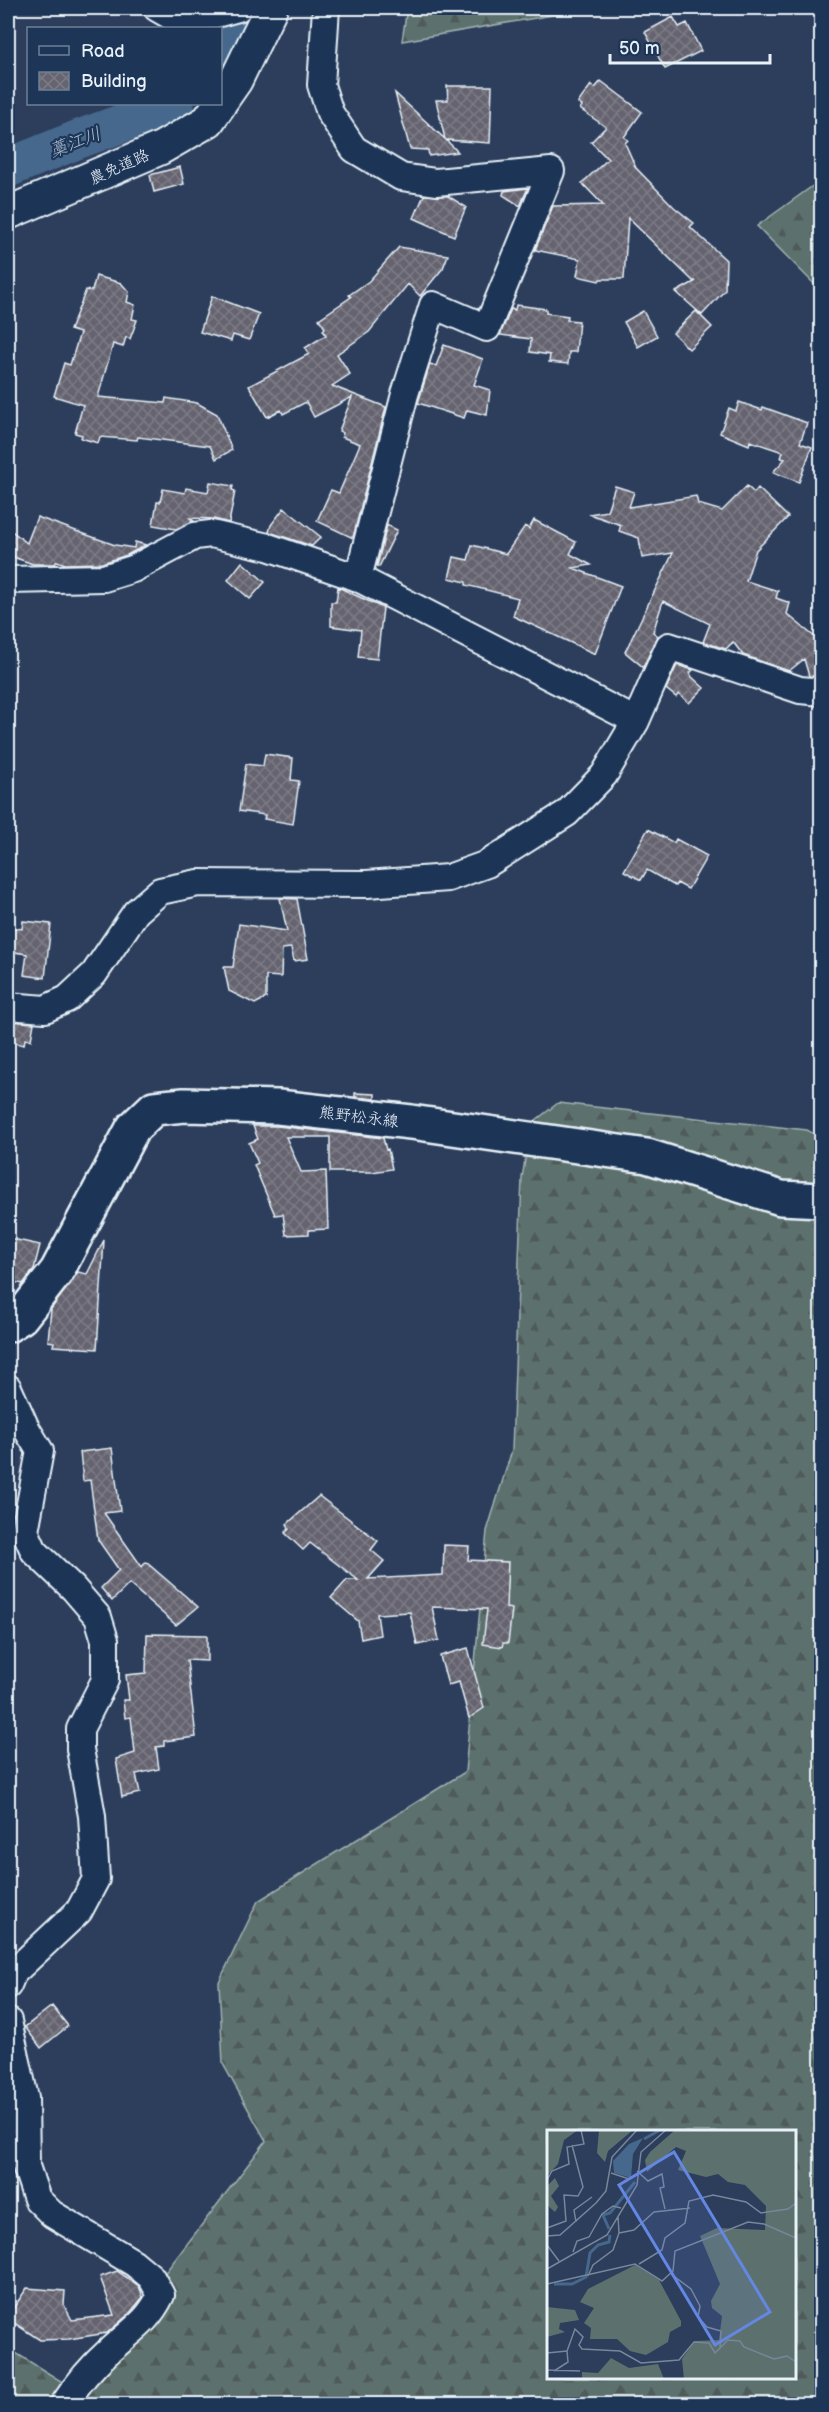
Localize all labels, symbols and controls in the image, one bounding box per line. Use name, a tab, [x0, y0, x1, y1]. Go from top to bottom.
legend	[27, 27, 222, 105]
scale bar	[610, 27, 770, 65]
text: 50 m	[619, 38, 660, 59]
text: Road	[81, 41, 125, 62]
text: Building	[81, 71, 147, 92]
water label: 藁江川	[46, 123, 104, 162]
street label: 農免道路	[87, 146, 153, 189]
street label: 熊野松永線	[318, 1103, 400, 1132]
inset map	[547, 2130, 796, 2379]

